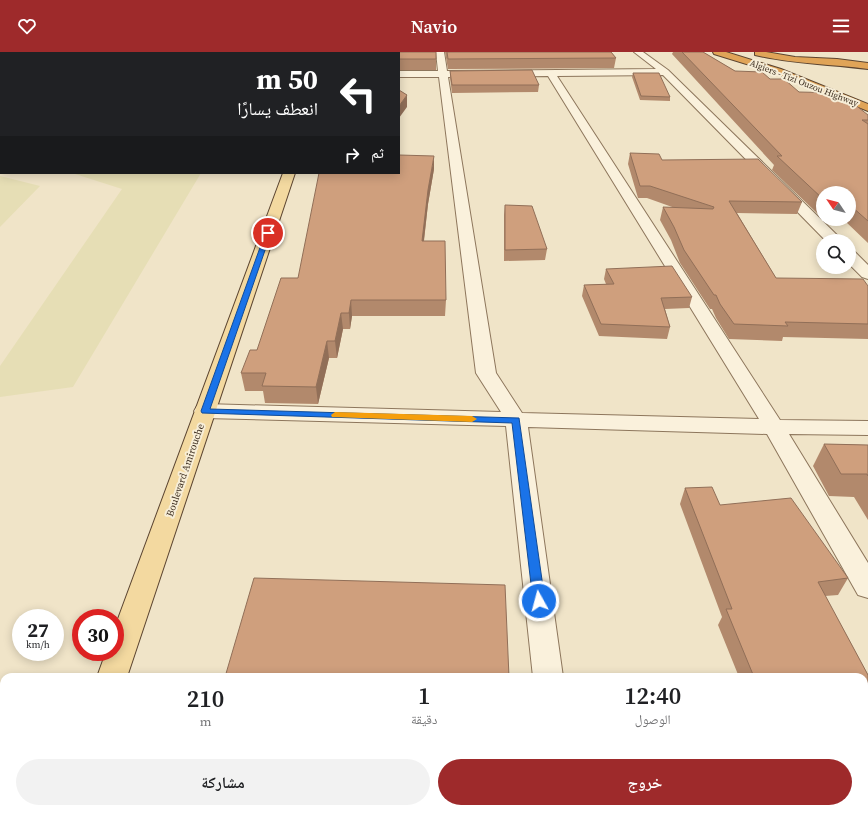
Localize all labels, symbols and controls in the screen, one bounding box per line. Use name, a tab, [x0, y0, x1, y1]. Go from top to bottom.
text: Navio	[411, 14, 457, 39]
icon: heart	[16, 15, 38, 37]
icon: menu	[830, 15, 852, 37]
street label: Algiers - Tizi Ouzou Highway	[748, 57, 860, 109]
text: 50 m	[256, 60, 318, 98]
icon: left	[332, 68, 384, 120]
text: انعطف يسارًا	[237, 96, 318, 121]
text: ثم	[371, 142, 384, 163]
icon: right	[341, 144, 363, 166]
north arrow	[816, 186, 856, 226]
map controls	[816, 186, 856, 274]
pin	[251, 216, 285, 250]
icon: arrive	[257, 222, 279, 244]
button: search	[816, 234, 856, 274]
street label: Boulevard Amirouche	[163, 422, 207, 518]
position arrow	[518, 580, 560, 622]
speed limit sign: 30	[72, 609, 124, 661]
text: 27	[27, 616, 49, 644]
text: km/h	[26, 638, 50, 651]
text: 1	[418, 679, 430, 712]
text: 12:40	[624, 679, 681, 712]
text: 210	[187, 682, 224, 715]
text: دقيقة	[411, 711, 437, 728]
text: الوصول	[635, 711, 671, 728]
text: m	[200, 713, 211, 730]
button: مشاركة	[16, 759, 430, 805]
button: خروج	[438, 759, 852, 805]

